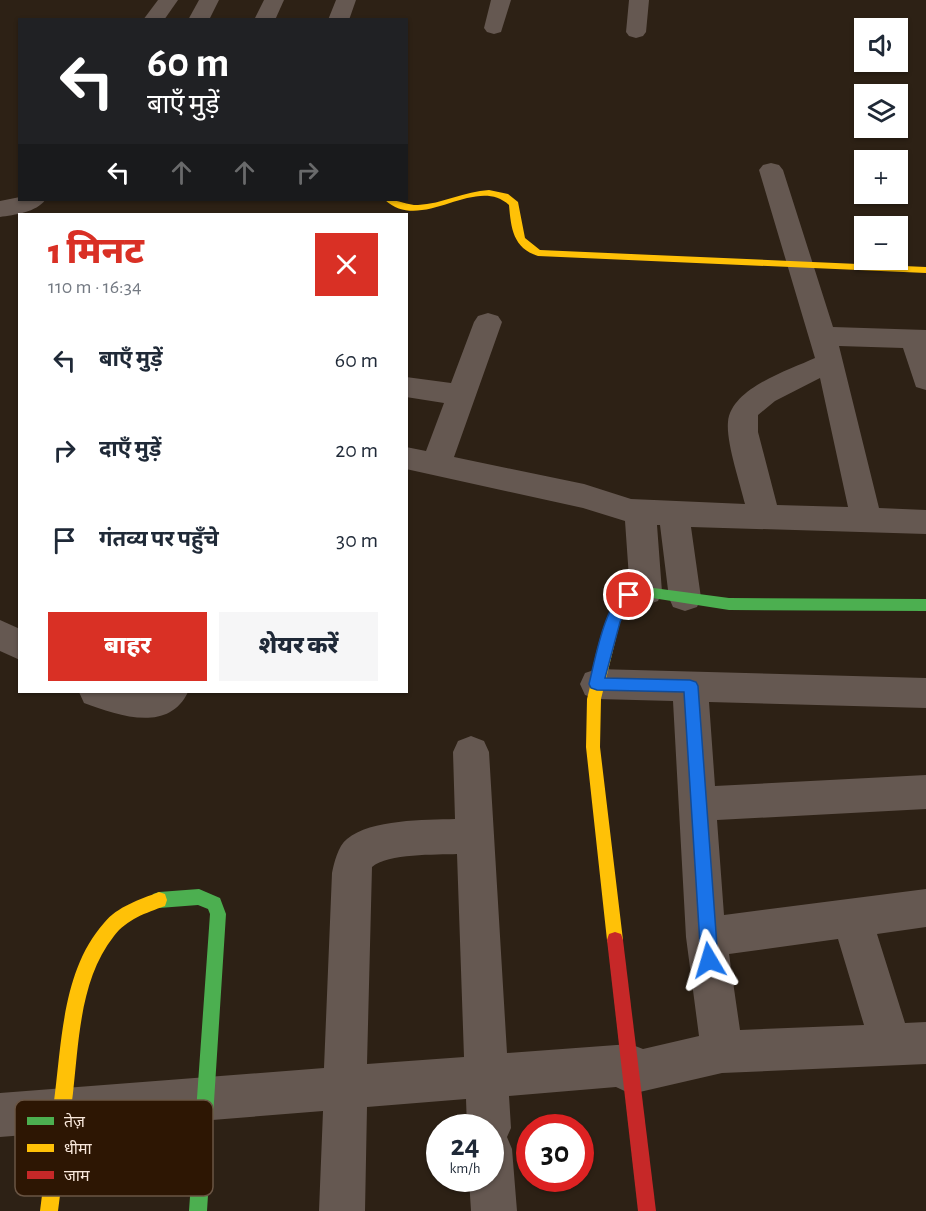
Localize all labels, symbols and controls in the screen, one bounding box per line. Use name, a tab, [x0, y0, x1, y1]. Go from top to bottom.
map controls	[854, 18, 908, 270]
button: sound	[854, 18, 908, 72]
icon: left	[48, 42, 126, 120]
text: 60 m	[147, 42, 229, 84]
button: layers	[854, 84, 908, 138]
text: बाएँ मुड़ें	[147, 91, 219, 118]
button: +	[854, 150, 908, 204]
icon: left	[102, 156, 135, 189]
icon: ahead	[165, 156, 198, 189]
icon: ahead	[228, 156, 261, 189]
icon: right	[291, 156, 324, 189]
button: −	[854, 216, 908, 270]
button: close	[315, 233, 378, 296]
text: 1 मिनट	[48, 234, 144, 270]
text: 110 m · 16:34	[48, 277, 142, 297]
icon: left	[48, 344, 81, 377]
text: बाएँ मुड़ें	[99, 348, 163, 370]
text: 60 m	[335, 349, 378, 371]
icon: right	[48, 434, 81, 467]
text: दाएँ मुड़ें	[99, 438, 161, 460]
text: 20 m	[335, 439, 378, 461]
icon: arrive	[48, 524, 81, 557]
text: गंतव्य पर पहुँचे	[99, 528, 219, 550]
text: 30 m	[336, 529, 378, 551]
pin	[603, 569, 654, 620]
icon: arrive	[612, 578, 645, 611]
button: बाहर	[48, 612, 207, 681]
button: शेयर करें	[219, 612, 378, 681]
position arrow	[677, 928, 741, 992]
legend	[15, 1100, 213, 1196]
text: तेज़	[64, 1112, 86, 1130]
speed limit sign: 30	[516, 1114, 594, 1192]
text: 24	[450, 1131, 480, 1161]
text: धीमा	[64, 1140, 93, 1157]
text: km/h	[450, 1161, 480, 1176]
text: जाम	[64, 1168, 90, 1184]

